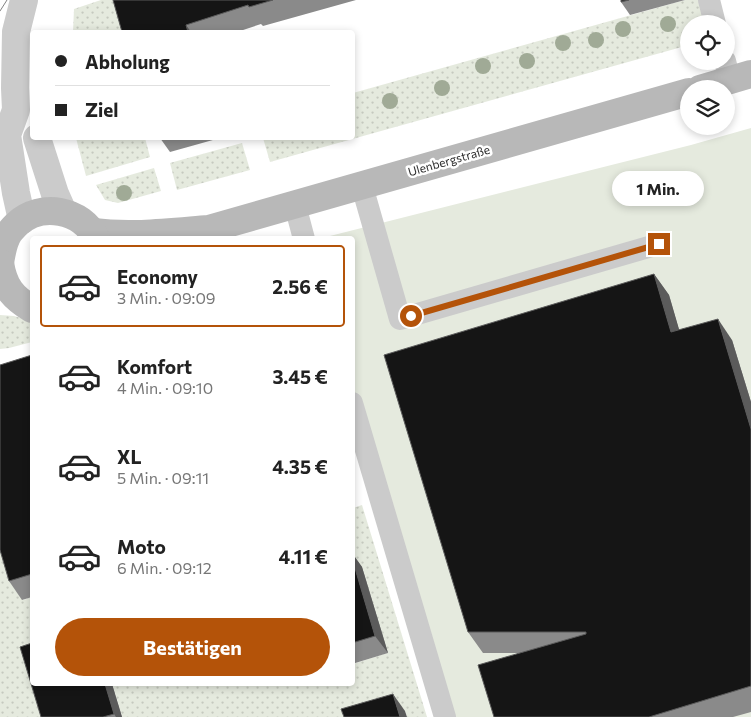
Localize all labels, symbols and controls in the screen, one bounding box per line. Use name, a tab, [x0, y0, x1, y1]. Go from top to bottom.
map controls	[680, 15, 735, 135]
button: locate	[680, 15, 735, 70]
text: Abholung	[85, 50, 170, 73]
button: layers	[680, 80, 735, 135]
text: Ziel	[85, 98, 119, 121]
street label: Ulenbergstraße	[406, 142, 491, 178]
callout: 1 Min.	[613, 172, 705, 206]
text: 1 Min.	[636, 179, 680, 198]
route end	[648, 233, 670, 255]
icon: car	[57, 264, 102, 309]
text: Economy	[117, 265, 198, 288]
text: 2.56 €	[272, 275, 328, 298]
text: 3 Min. · 09:09	[117, 288, 216, 307]
route start	[400, 305, 422, 327]
icon: car	[57, 354, 102, 399]
text: Komfort	[117, 355, 192, 378]
text: 3.45 €	[273, 365, 328, 388]
text: 4 Min. · 09:10	[117, 378, 213, 397]
icon: car	[57, 444, 102, 489]
text: XL	[117, 445, 142, 468]
text: 4.35 €	[272, 455, 328, 478]
text: 5 Min. · 09:11	[117, 468, 209, 487]
icon: car	[57, 534, 102, 579]
text: Moto	[117, 535, 166, 558]
text: 4.11 €	[279, 545, 328, 568]
text: 6 Min. · 09:12	[117, 558, 212, 577]
button: Bestätigen	[55, 618, 330, 676]

